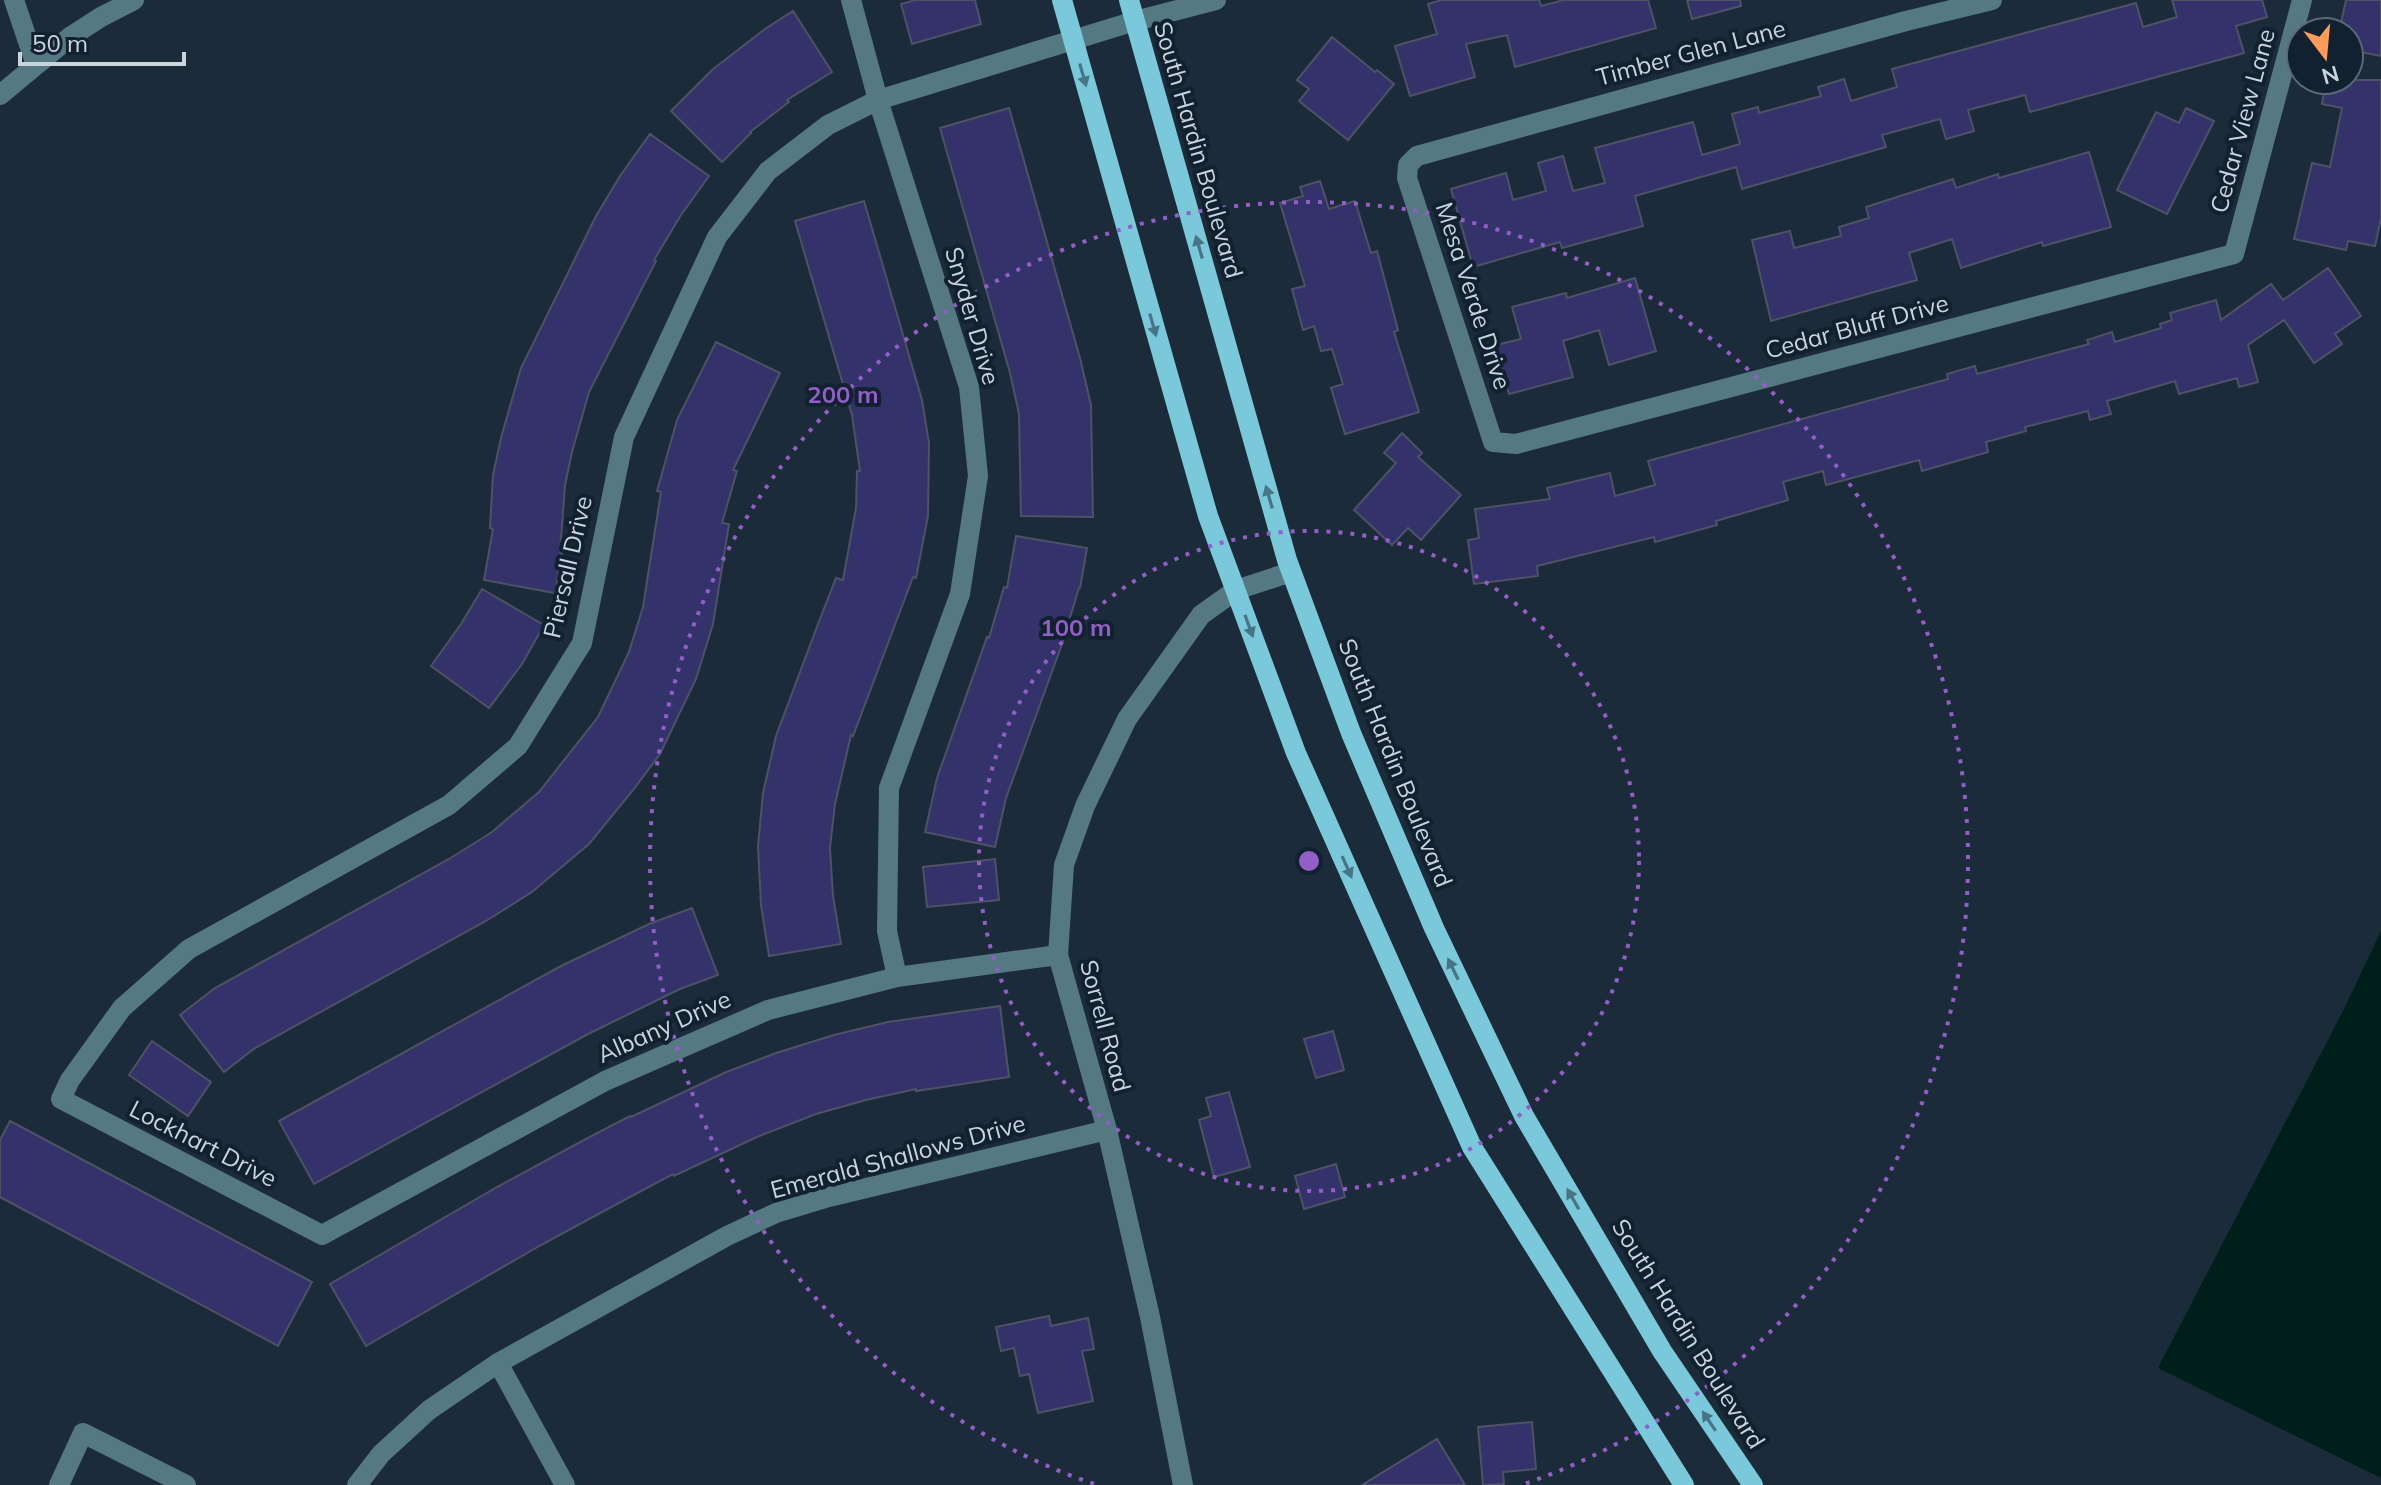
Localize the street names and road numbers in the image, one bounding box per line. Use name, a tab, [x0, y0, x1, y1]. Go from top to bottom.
street label: Timber Glen Lane	[1593, 12, 1789, 92]
street label: South Hardin Boulevard	[1148, 18, 1250, 281]
street label: Cedar View Lane	[2203, 25, 2281, 216]
street label: Mesa Verde Drive	[1430, 198, 1518, 393]
street label: Snyder Drive	[939, 243, 1007, 388]
street label: Cedar Bluff Drive	[1762, 287, 1952, 365]
street label: Piersall Drive	[536, 493, 598, 641]
street label: South Hardin Boulevard	[1332, 634, 1460, 891]
street label: Sorrell Road	[1074, 956, 1138, 1095]
street label: Albany Drive	[592, 983, 735, 1069]
street label: Lockhart Drive	[125, 1093, 282, 1193]
street label: Emerald Shallows Drive	[767, 1108, 1029, 1205]
street label: South Hardin Boulevard	[1606, 1213, 1772, 1454]

